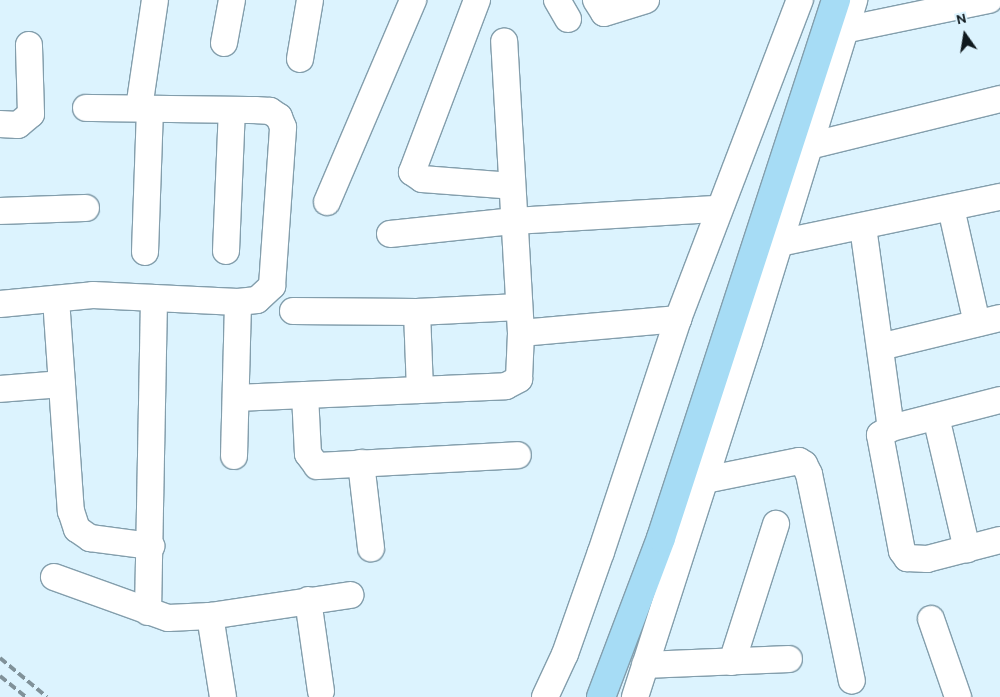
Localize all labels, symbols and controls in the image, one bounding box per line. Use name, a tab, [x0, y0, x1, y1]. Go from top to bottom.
north arrow	[940, 10, 990, 60]
text: N	[955, 10, 968, 29]

